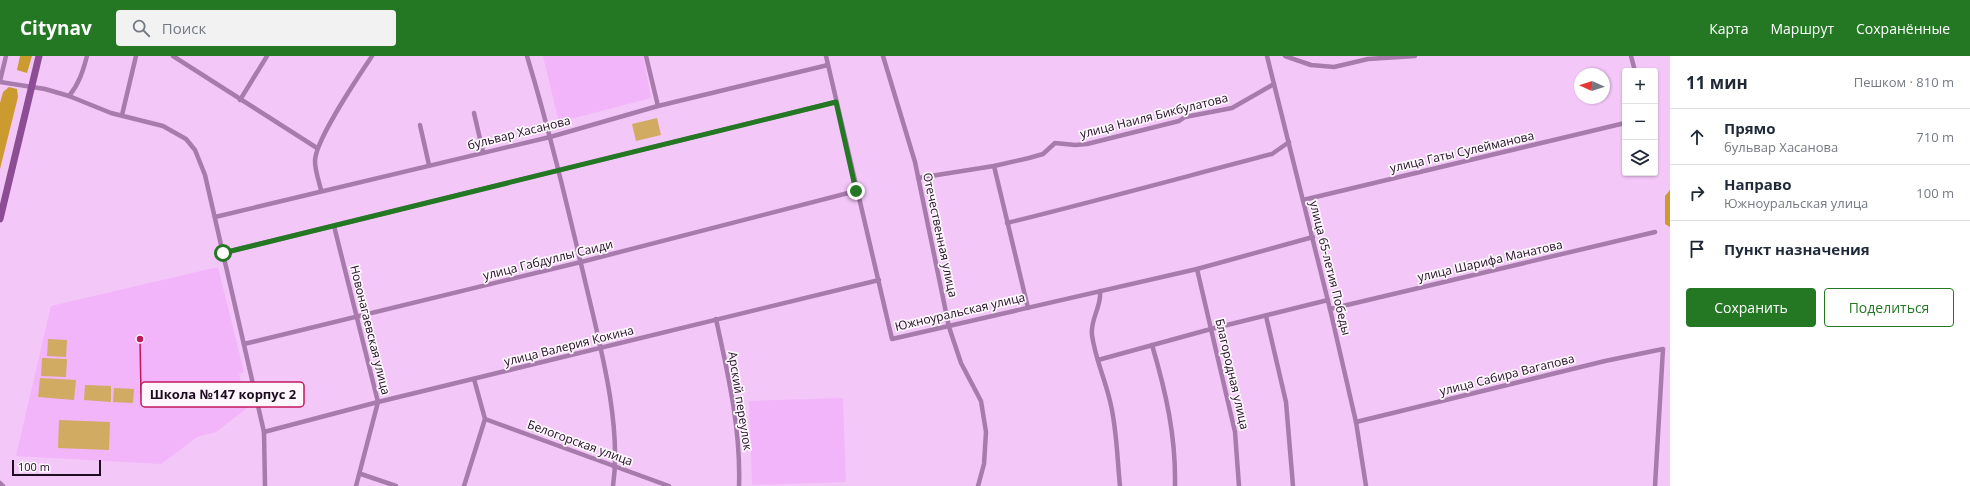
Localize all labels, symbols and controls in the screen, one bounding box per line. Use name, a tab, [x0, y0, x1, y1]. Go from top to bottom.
search box	[116, 10, 396, 46]
text: Citynav	[20, 15, 92, 41]
icon: search	[130, 17, 152, 39]
text: Поиск	[162, 18, 206, 38]
text: Карта	[1709, 19, 1748, 38]
text: Маршрут	[1770, 19, 1834, 38]
text: Сохранённые	[1856, 19, 1950, 38]
north arrow	[1574, 68, 1610, 104]
map controls	[1622, 68, 1658, 176]
button: +	[1622, 68, 1658, 104]
text: 11 мин	[1686, 71, 1748, 94]
text: Пешком · 810 m	[1854, 73, 1954, 91]
street label: улица Наиля Бикбулатова	[1078, 89, 1230, 142]
button: −	[1622, 104, 1658, 140]
street label: бульвар Хасанова	[466, 112, 572, 154]
text: Прямо	[1724, 118, 1776, 138]
icon: ahead	[1686, 126, 1708, 148]
street label: улица Гаты Сулейманова	[1388, 127, 1536, 176]
text: 710 m	[1916, 128, 1954, 146]
text: бульвар Хасанова	[1724, 138, 1838, 156]
button: layers	[1622, 140, 1658, 176]
street label: Отечественная улица	[919, 171, 962, 299]
text: Направо	[1724, 174, 1792, 194]
route end	[847, 182, 865, 200]
icon: right	[1686, 182, 1708, 204]
text: 100 m	[1916, 184, 1954, 202]
text: Южноуральская улица	[1724, 194, 1868, 212]
street label: улица 65-летия Победы	[1306, 199, 1355, 337]
street label: улица Габдуллы Саиди	[481, 235, 615, 284]
street label: улица Шарифа Манатова	[1416, 236, 1564, 285]
icon: arrive	[1686, 238, 1708, 260]
text: Пункт назначения	[1724, 239, 1870, 259]
route start	[214, 244, 232, 262]
street label: Новонагаевская улица	[346, 263, 395, 396]
street label: Южноуральская улица	[893, 288, 1027, 335]
button: Сохранить	[1686, 288, 1816, 327]
button: Поделиться	[1824, 288, 1954, 327]
street label: Благородная улица	[1211, 317, 1254, 431]
street label: улица Валерия Кокина	[502, 321, 636, 370]
street label: Арский переулок	[724, 350, 757, 452]
street label: улица Сабира Вагапова	[1438, 350, 1576, 400]
callout: Школа №147 корпус 2	[141, 382, 304, 407]
text: Школа №147 корпус 2	[150, 385, 297, 403]
street label: Белогорская улица	[525, 416, 635, 469]
scale bar	[12, 458, 101, 477]
text: 100 m	[18, 459, 50, 474]

